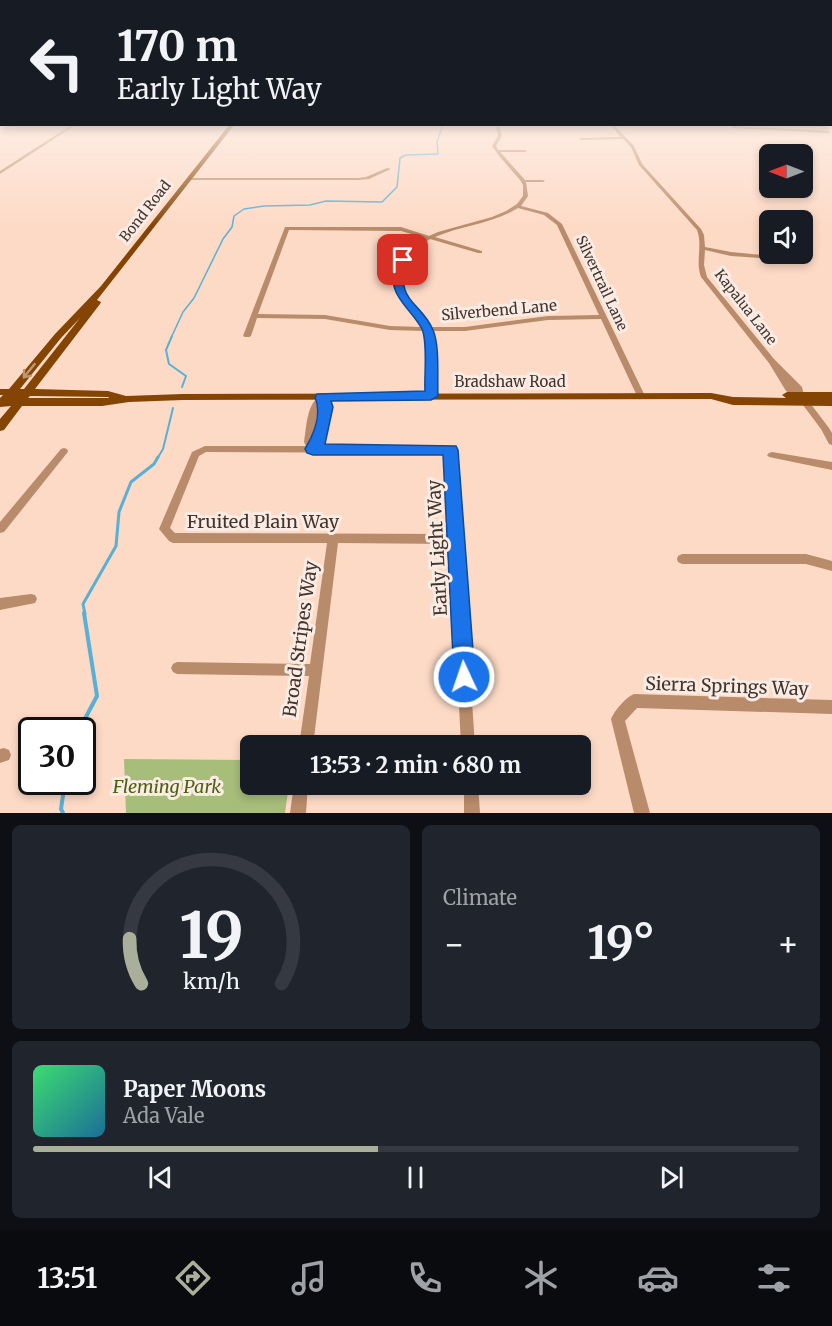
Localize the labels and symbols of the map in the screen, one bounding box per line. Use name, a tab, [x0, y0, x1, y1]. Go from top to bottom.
north arrow	[759, 144, 813, 198]
street label: Bond Road	[115, 176, 175, 245]
street label: Silvertrail Lane	[572, 233, 632, 333]
pin	[377, 234, 428, 285]
street label: Kapalua Lane	[711, 266, 781, 348]
street label: Silverbend Lane	[440, 295, 558, 325]
one-way arrow	[22, 363, 36, 378]
street label: Bradshaw Road	[454, 372, 566, 391]
street label: Early Light Way	[422, 479, 452, 617]
street label: Fruited Plain Way	[187, 510, 340, 533]
street label: Broad Stripes Way	[278, 559, 322, 719]
position arrow	[432, 645, 496, 709]
street label: Sierra Springs Way	[645, 672, 810, 700]
speed limit sign: 30	[18, 717, 96, 795]
park label: Fleming Park	[112, 775, 221, 798]

